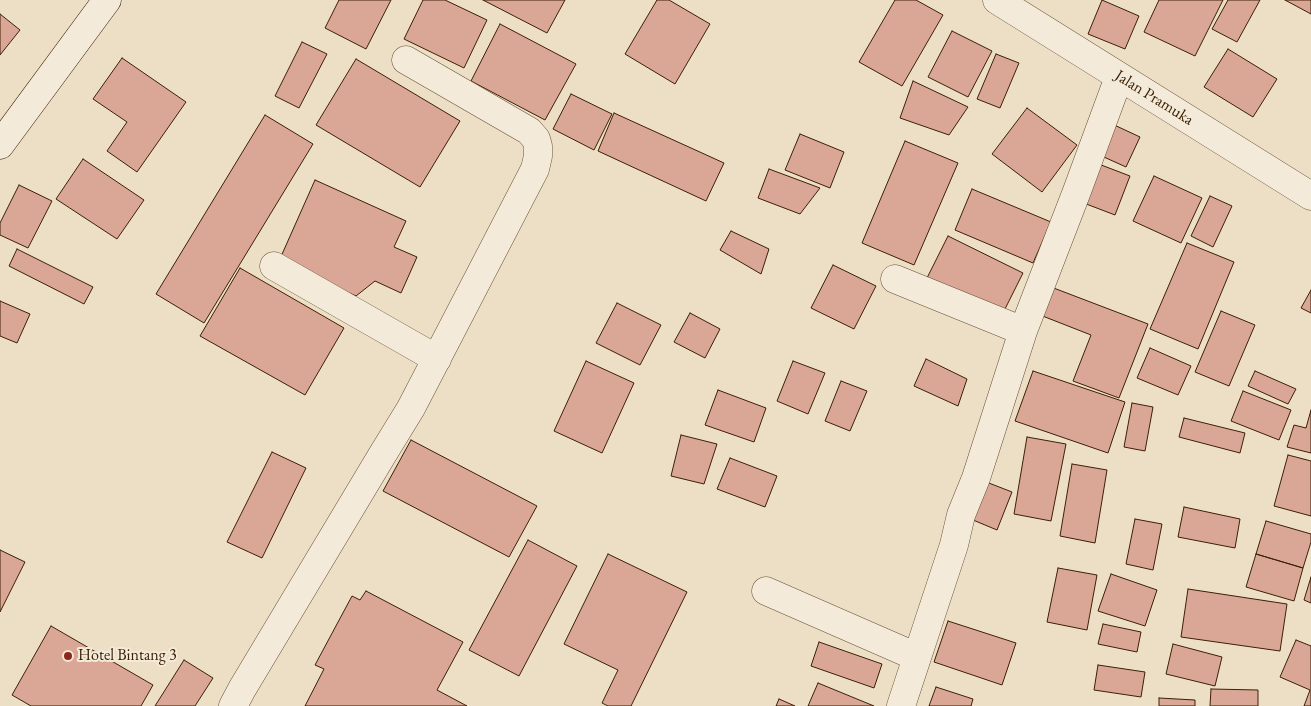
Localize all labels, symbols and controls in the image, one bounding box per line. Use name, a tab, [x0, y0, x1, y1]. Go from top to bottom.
street label: Jalan Pramuka	[1111, 66, 1197, 130]
place label: Hotel Bintang 3	[78, 646, 177, 666]
marker: Hotel Bintang 3	[62, 650, 74, 662]

